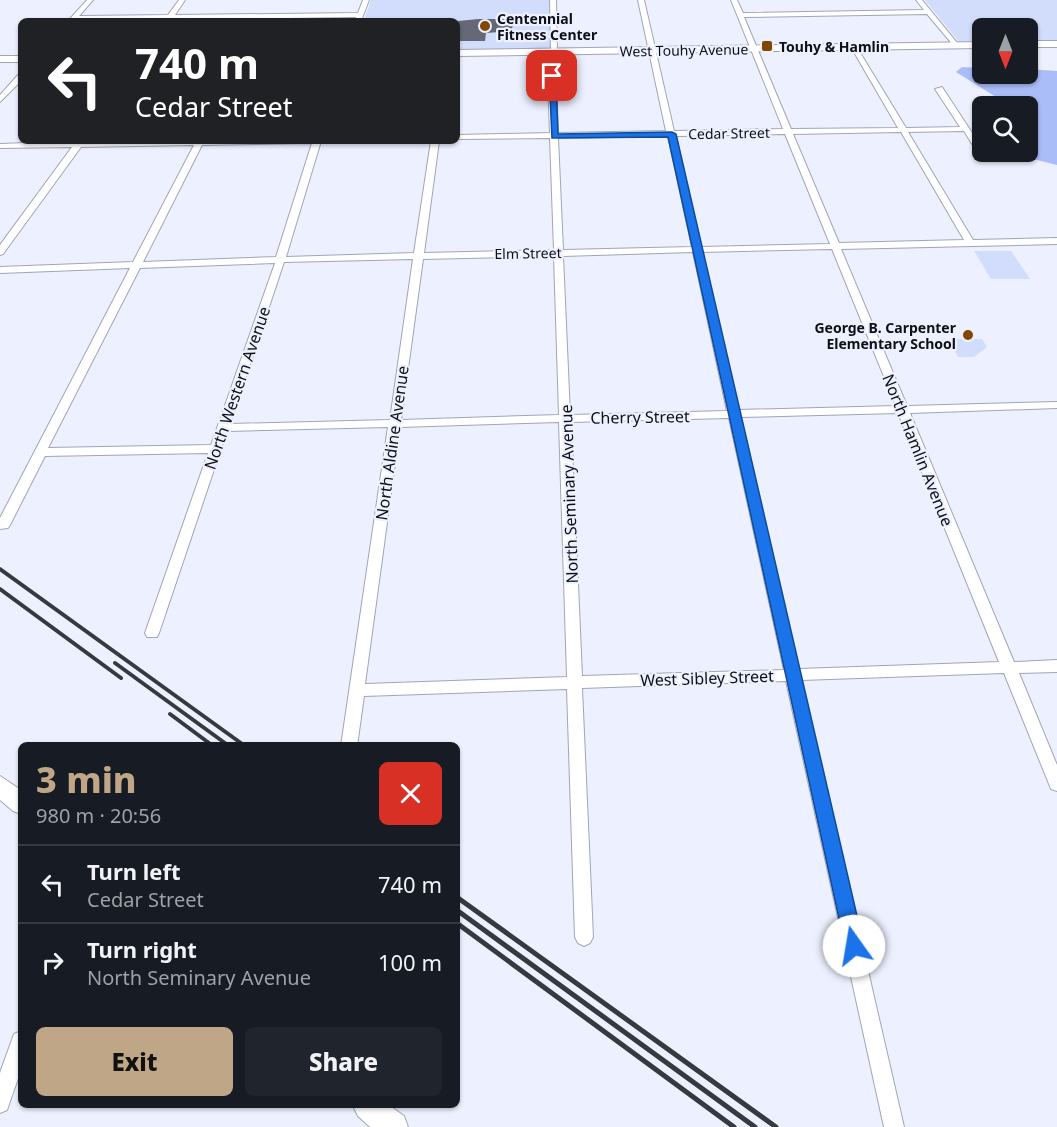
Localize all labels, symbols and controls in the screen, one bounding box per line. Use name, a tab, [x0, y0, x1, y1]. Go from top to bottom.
place label: Centennial Fitness Center	[497, 9, 598, 44]
north arrow	[972, 18, 1038, 84]
map controls	[972, 18, 1038, 162]
marker: Centennial Fitness Center	[478, 19, 492, 33]
text: 740 m	[135, 34, 259, 91]
place label: Touhy & Hamlin	[779, 37, 889, 56]
street label: West Touhy Avenue	[620, 39, 749, 61]
marker: Touhy & Hamlin	[760, 39, 774, 53]
icon: left	[36, 42, 114, 120]
pin	[526, 50, 577, 101]
icon: arrive	[535, 59, 568, 92]
text: Cedar Street	[135, 88, 293, 125]
button: search	[972, 96, 1038, 162]
street label: Cedar Street	[688, 123, 770, 143]
street label: Elm Street	[494, 243, 562, 263]
street label: North Western Avenue	[199, 304, 275, 472]
place label: George B. Carpenter Elementary School	[814, 318, 957, 353]
marker: George B. Carpenter Elementary School	[961, 328, 975, 342]
street label: North Aldine Avenue	[370, 364, 414, 522]
street label: North Hamlin Avenue	[877, 371, 959, 529]
street label: North Seminary Avenue	[555, 404, 583, 584]
street label: Cherry Street	[590, 405, 690, 429]
street label: West Sibley Street	[640, 665, 774, 691]
text: 3 min	[36, 755, 137, 804]
button: close	[379, 762, 442, 825]
text: 980 m · 20:56	[36, 802, 161, 829]
text: Turn left	[87, 856, 181, 886]
icon: left	[36, 868, 69, 901]
text: 740 m	[378, 869, 442, 899]
text: Cedar Street	[87, 886, 204, 913]
position arrow	[822, 914, 886, 978]
text: Turn right	[87, 934, 197, 964]
icon: right	[36, 946, 69, 979]
text: 100 m	[378, 947, 442, 977]
text: North Seminary Avenue	[87, 964, 311, 991]
button: Exit	[36, 1027, 233, 1096]
button: Share	[245, 1027, 442, 1096]

